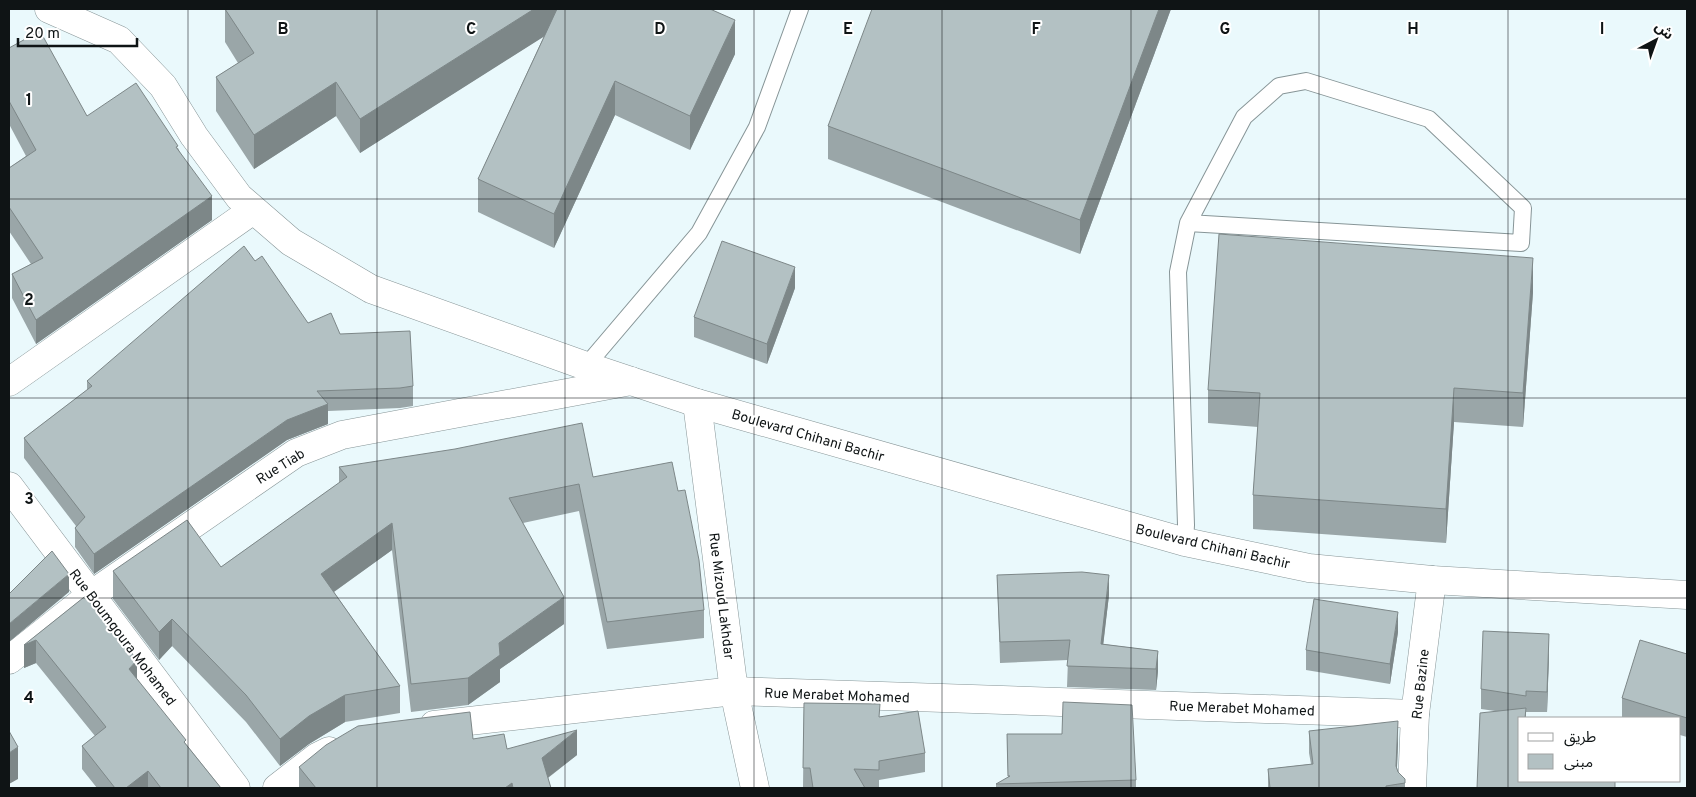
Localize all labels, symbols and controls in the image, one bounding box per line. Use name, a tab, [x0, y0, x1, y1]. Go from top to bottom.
scale bar	[18, 15, 136, 47]
north arrow	[1631, 15, 1681, 65]
text: ش	[1651, 19, 1676, 44]
text: B	[277, 20, 289, 40]
text: C	[466, 20, 476, 40]
text: D	[654, 20, 666, 40]
text: E	[843, 20, 853, 40]
text: F	[1031, 20, 1041, 40]
text: G	[1220, 20, 1230, 40]
text: H	[1407, 20, 1419, 40]
text: I	[1600, 20, 1604, 40]
text: 20 m	[25, 25, 60, 44]
text: 1	[26, 91, 32, 111]
text: 2	[24, 291, 34, 311]
street label: Boulevard Chihani Bachir	[729, 406, 886, 467]
street label: Rue Tiab	[253, 446, 308, 489]
text: 3	[24, 490, 34, 510]
street label: Boulevard Chihani Bachir	[1134, 521, 1292, 574]
street label: Rue Mizoud Lakhdar	[704, 532, 737, 661]
street label: Rue Boumgoura Mohamed	[65, 566, 179, 710]
street label: Rue Bazine	[1409, 648, 1434, 720]
street label: Rue Merabet Mohamed	[764, 685, 910, 708]
text: 4	[24, 689, 34, 709]
street label: Rue Merabet Mohamed	[1169, 698, 1315, 721]
legend	[1518, 717, 1681, 782]
text: طريق	[1564, 729, 1596, 748]
text: مبنى	[1564, 754, 1593, 773]

